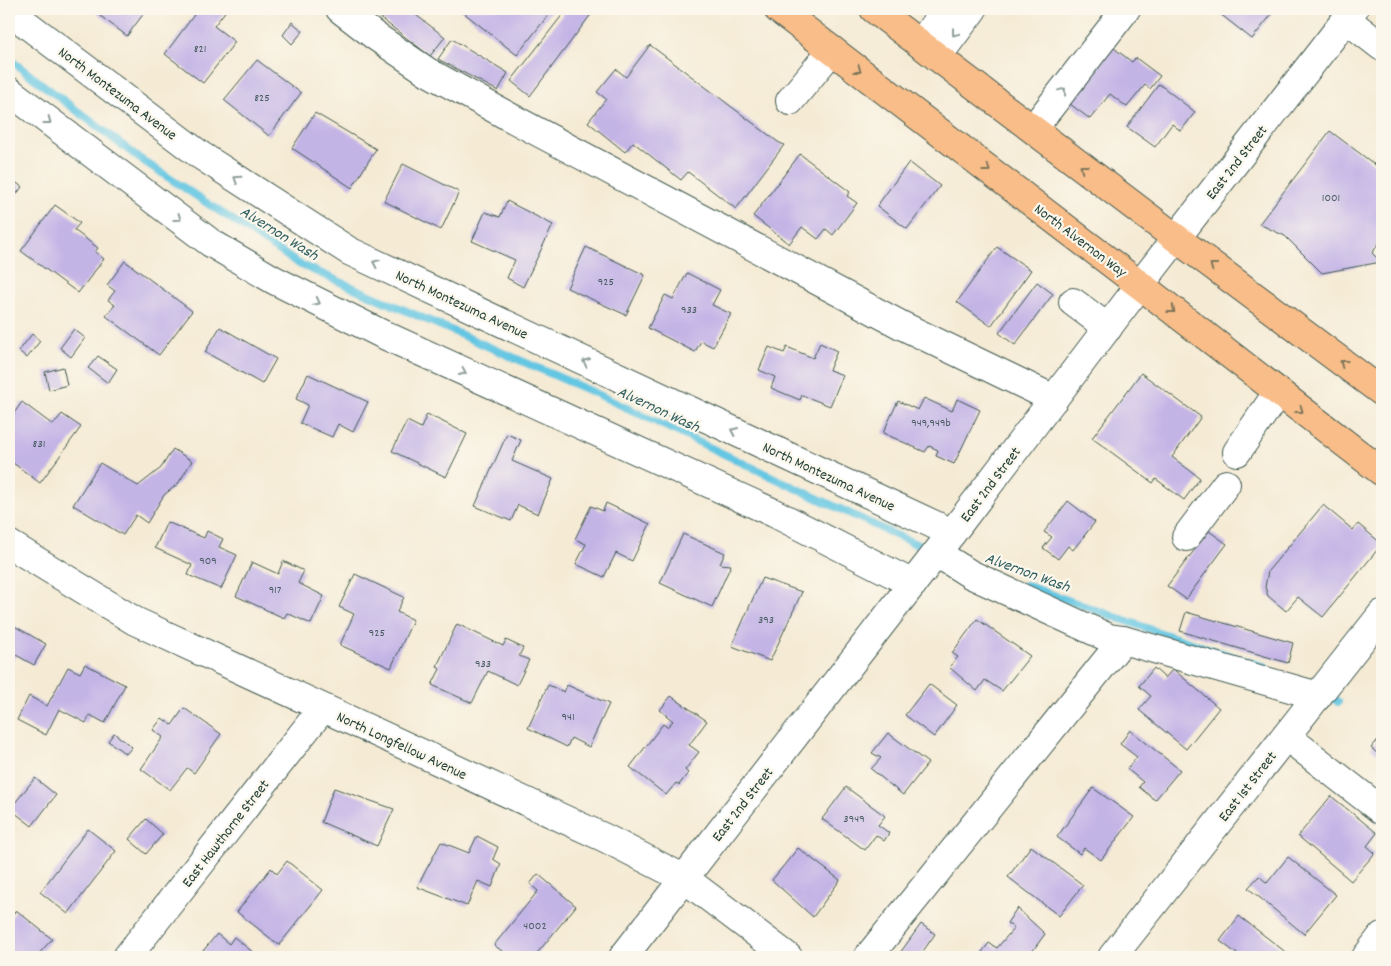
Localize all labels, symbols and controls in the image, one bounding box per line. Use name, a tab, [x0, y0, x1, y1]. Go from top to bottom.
one-way arrow	[952, 27, 961, 37]
house number: 821	[194, 41, 206, 58]
street label: North Montezuma Avenue	[53, 42, 181, 147]
one-way arrow	[852, 65, 861, 73]
one-way arrow	[1057, 88, 1065, 97]
house number: 825	[254, 90, 270, 107]
one-way arrow	[42, 115, 52, 124]
street label: East 2nd Street	[1201, 121, 1274, 205]
one-way arrow	[981, 163, 990, 171]
one-way arrow	[1079, 165, 1089, 174]
one-way arrow	[234, 176, 243, 185]
house number: 1001	[1322, 190, 1340, 207]
street label: North Alvernon Way	[1029, 199, 1132, 284]
water label: Alvernon Wash	[235, 201, 323, 268]
one-way arrow	[172, 213, 181, 221]
one-way arrow	[372, 259, 381, 270]
one-way arrow	[1209, 263, 1219, 272]
street label: North Montezuma Avenue	[391, 265, 531, 346]
house number: 925	[598, 274, 614, 291]
one-way arrow	[312, 296, 321, 306]
house number: 933	[681, 302, 697, 319]
one-way arrow	[1166, 304, 1176, 313]
one-way arrow	[583, 358, 592, 368]
one-way arrow	[1339, 360, 1349, 369]
one-way arrow	[458, 366, 467, 376]
water label: Alvernon Wash	[613, 381, 704, 440]
one-way arrow	[1294, 404, 1303, 412]
house number: 949,949b	[911, 415, 951, 432]
one-way arrow	[730, 427, 739, 437]
house number: 831	[33, 436, 45, 453]
street label: North Montezuma Avenue	[758, 437, 898, 518]
street label: East 2nd Street	[956, 442, 1028, 528]
water label: Alvernon Wash	[982, 547, 1073, 600]
house number: 909	[199, 553, 217, 570]
house number: 917	[269, 582, 282, 599]
house number: 393	[758, 612, 774, 629]
house number: 925	[369, 625, 385, 642]
house number: 933	[475, 656, 491, 673]
street label: North Longfellow Avenue	[332, 707, 470, 787]
house number: 941	[561, 709, 575, 726]
street label: East 1st Street	[1214, 747, 1283, 827]
street label: East 2nd Street	[707, 763, 780, 847]
street label: East Hawthorne Street	[177, 775, 276, 893]
house number: 3949	[843, 811, 865, 828]
house number: 4002	[523, 918, 547, 935]

